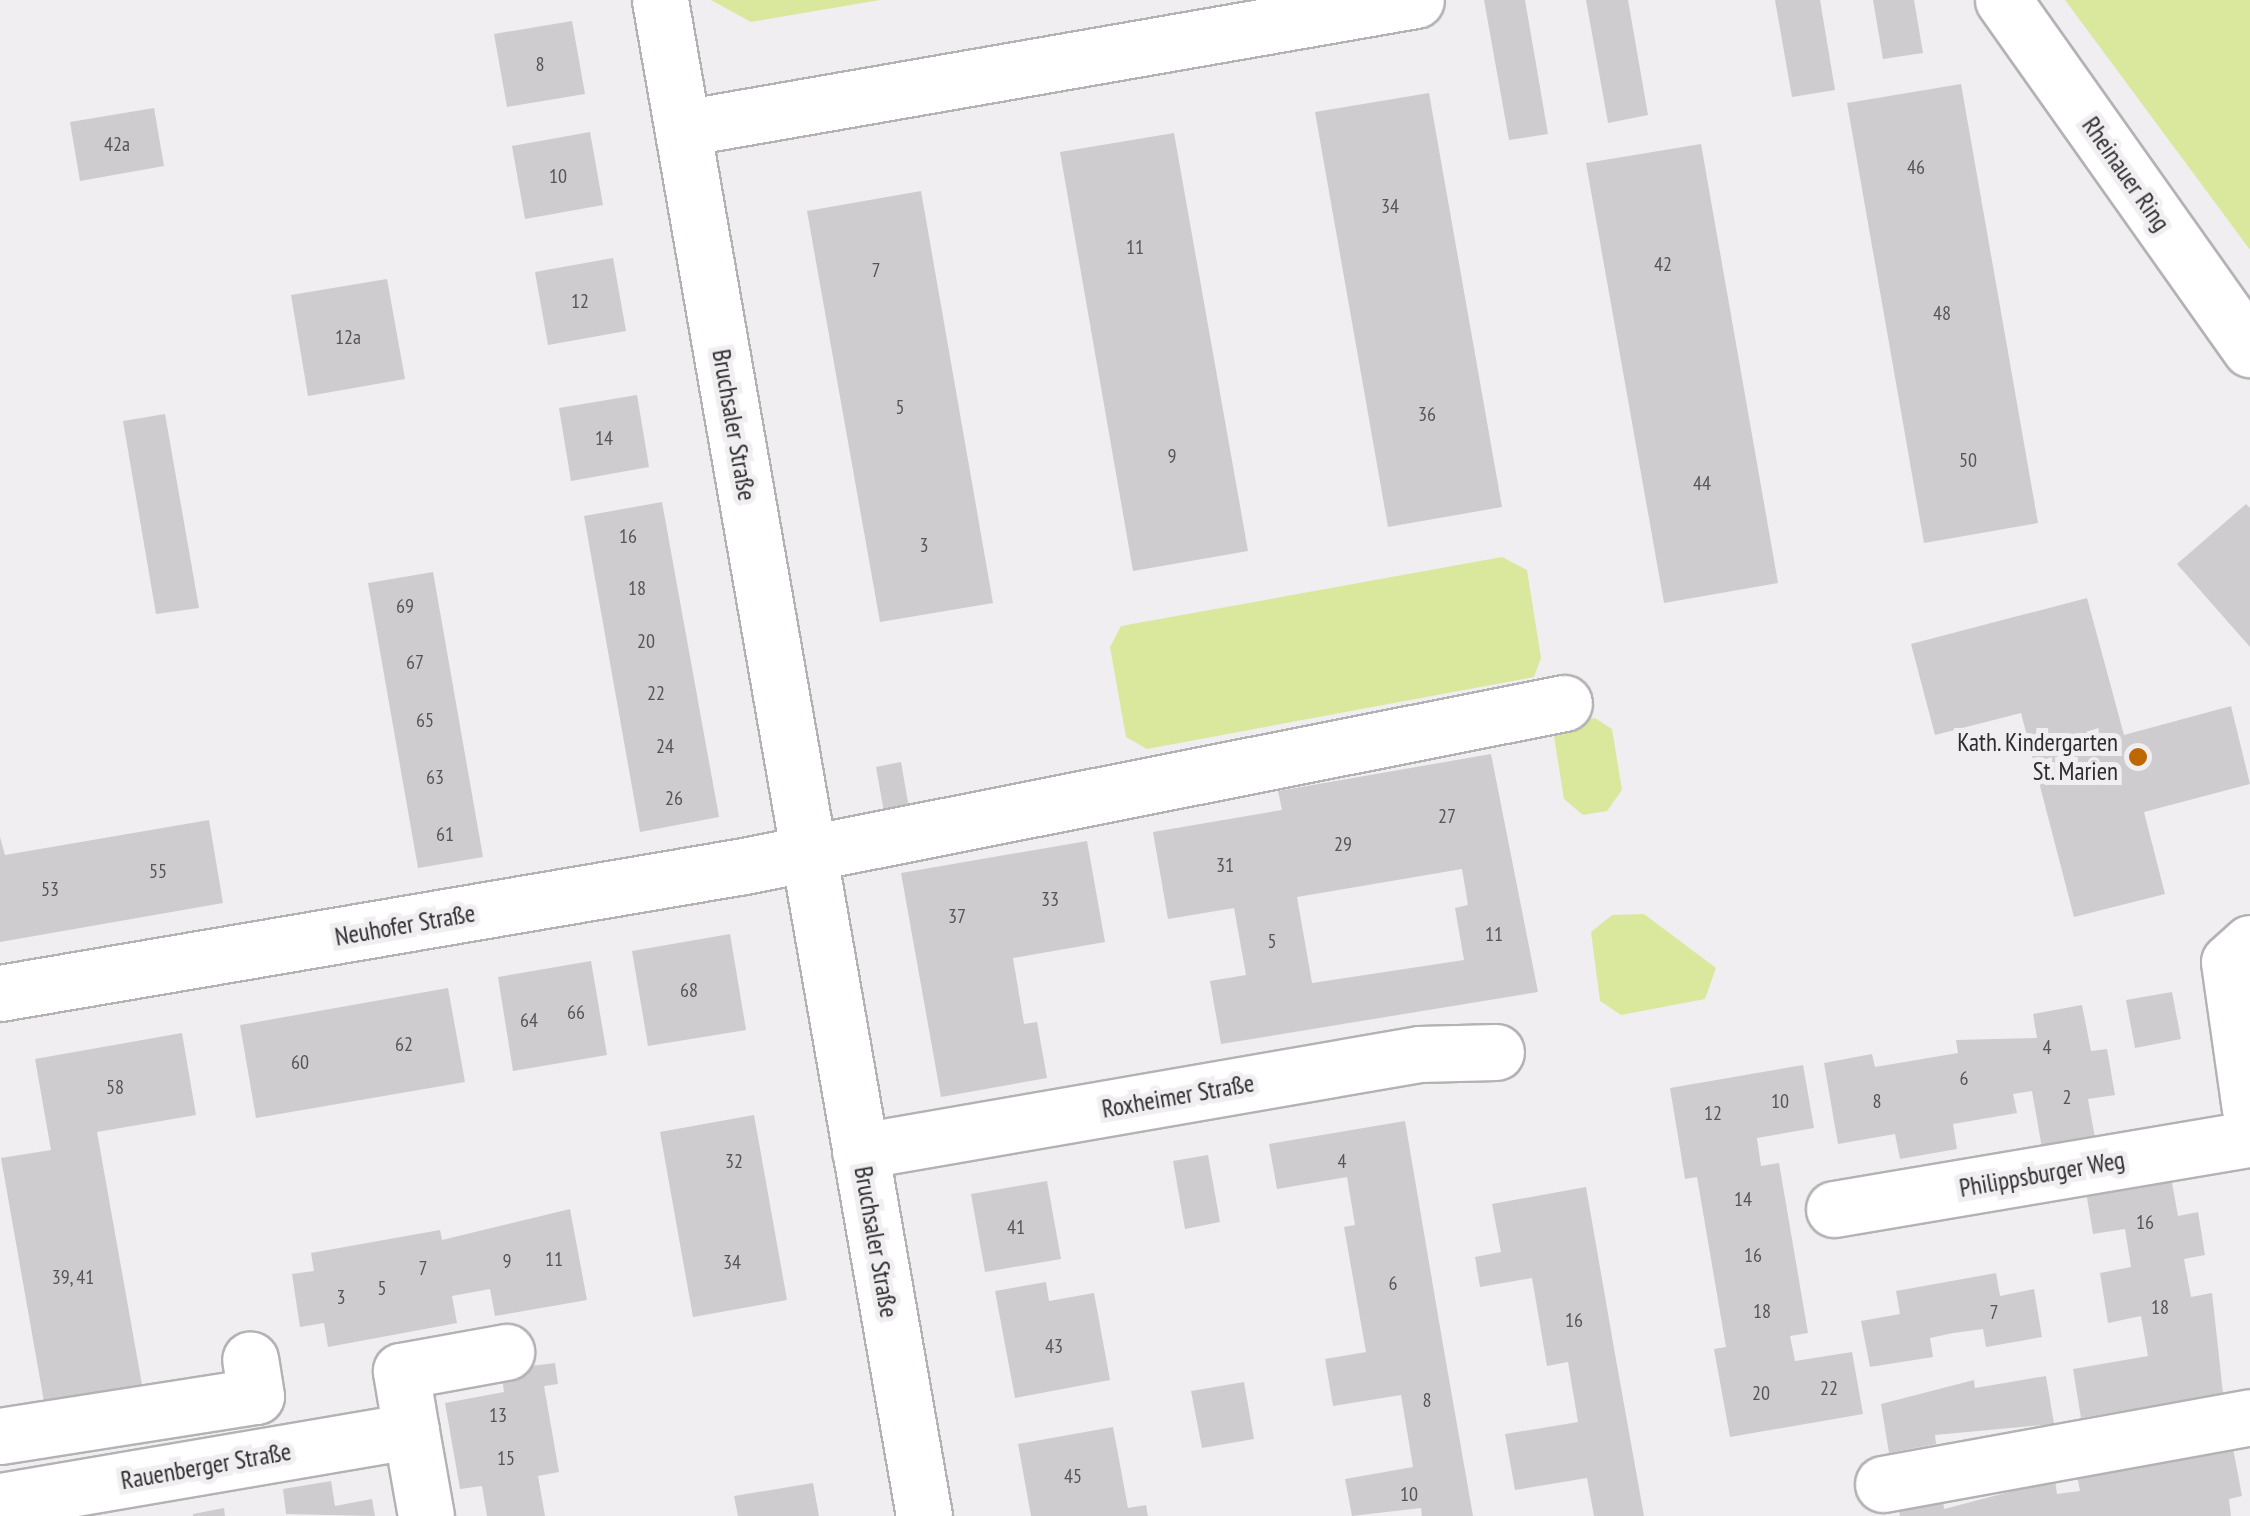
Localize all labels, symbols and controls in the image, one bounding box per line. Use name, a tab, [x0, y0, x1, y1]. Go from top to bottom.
house number: 8	[536, 52, 544, 76]
street label: Rheinauer Ring	[2076, 111, 2176, 237]
house number: 42a	[104, 132, 130, 156]
house number: 46	[1907, 155, 1925, 179]
house number: 10	[549, 164, 567, 188]
house number: 34	[1381, 194, 1399, 218]
house number: 11	[1126, 235, 1144, 259]
house number: 42	[1654, 252, 1672, 276]
house number: 7	[872, 258, 880, 282]
house number: 12	[571, 289, 589, 313]
house number: 48	[1933, 301, 1951, 325]
house number: 12a	[335, 325, 361, 349]
street label: Bruchsaler Straße	[706, 347, 762, 503]
house number: 5	[896, 395, 904, 419]
house number: 36	[1418, 402, 1436, 426]
house number: 14	[595, 426, 613, 450]
house number: 9	[1168, 444, 1176, 468]
house number: 50	[1959, 448, 1977, 472]
house number: 44	[1693, 471, 1711, 495]
house number: 16	[619, 524, 637, 548]
house number: 3	[920, 533, 928, 557]
house number: 18	[628, 576, 646, 600]
house number: 69	[396, 594, 414, 618]
house number: 20	[637, 629, 655, 653]
house number: 67	[406, 650, 424, 674]
house number: 22	[647, 681, 665, 705]
house number: 65	[416, 708, 434, 732]
place label: Kath. Kindergarten St. Marien	[1956, 728, 2118, 787]
house number: 24	[656, 734, 674, 758]
marker: Kath. Kindergarten St. Marien	[2127, 746, 2149, 768]
house number: 63	[426, 765, 444, 789]
house number: 26	[665, 786, 683, 810]
house number: 27	[1438, 804, 1456, 828]
house number: 61	[436, 822, 454, 846]
house number: 29	[1334, 832, 1352, 856]
house number: 31	[1216, 853, 1234, 877]
house number: 55	[149, 859, 167, 883]
house number: 53	[41, 877, 59, 901]
house number: 33	[1041, 887, 1059, 911]
street label: Neuhofer Straße	[333, 898, 477, 952]
house number: 37	[948, 904, 966, 928]
house number: 11	[1485, 922, 1503, 946]
house number: 5	[1268, 929, 1276, 953]
house number: 68	[680, 978, 698, 1002]
house number: 66	[567, 1000, 585, 1024]
house number: 64	[520, 1008, 538, 1032]
house number: 62	[395, 1032, 413, 1056]
house number: 4	[2043, 1035, 2051, 1059]
house number: 60	[291, 1050, 309, 1074]
house number: 6	[1960, 1066, 1968, 1090]
street label: Roxheimer Straße	[1100, 1068, 1256, 1124]
house number: 58	[106, 1075, 124, 1099]
house number: 2	[2063, 1085, 2071, 1109]
house number: 10	[1771, 1089, 1789, 1113]
house number: 8	[1873, 1089, 1881, 1113]
house number: 12	[1704, 1101, 1722, 1125]
street label: Philippsburger Weg	[1957, 1145, 2127, 1203]
house number: 32	[725, 1149, 743, 1173]
house number: 4	[1338, 1149, 1346, 1173]
street label: Bruchsaler Straße	[848, 1164, 904, 1320]
house number: 14	[1734, 1187, 1752, 1211]
house number: 16	[2136, 1210, 2154, 1234]
house number: 41	[1007, 1215, 1025, 1239]
house number: 16	[1744, 1243, 1762, 1267]
house number: 11	[545, 1247, 563, 1271]
house number: 9	[503, 1249, 511, 1273]
house number: 34	[723, 1250, 741, 1274]
house number: 7	[419, 1256, 427, 1280]
house number: 39, 41	[51, 1265, 95, 1289]
house number: 6	[1389, 1271, 1397, 1295]
house number: 5	[378, 1276, 386, 1300]
house number: 3	[337, 1285, 345, 1309]
house number: 18	[2151, 1295, 2169, 1319]
house number: 18	[1753, 1299, 1771, 1323]
house number: 7	[1990, 1300, 1998, 1324]
house number: 16	[1565, 1308, 1583, 1332]
house number: 43	[1045, 1334, 1063, 1358]
house number: 22	[1820, 1376, 1838, 1400]
house number: 20	[1752, 1381, 1770, 1405]
house number: 8	[1423, 1388, 1431, 1412]
house number: 13	[489, 1403, 507, 1427]
street label: Rauenberger Straße	[119, 1436, 293, 1496]
house number: 15	[497, 1446, 515, 1470]
house number: 45	[1064, 1464, 1082, 1488]
house number: 10	[1400, 1482, 1418, 1506]

